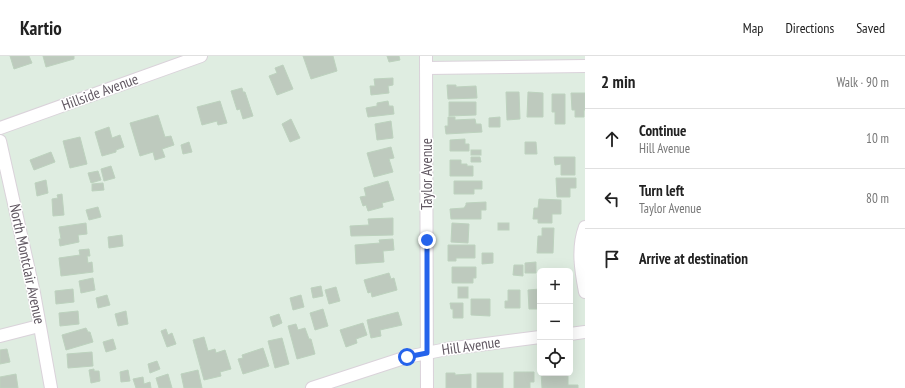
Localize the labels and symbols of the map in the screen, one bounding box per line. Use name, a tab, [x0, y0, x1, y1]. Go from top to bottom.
street label: Hillside Avenue	[59, 69, 141, 114]
street label: Taylor Avenue	[417, 138, 436, 210]
street label: North Montclair Avenue	[5, 202, 50, 326]
route end	[418, 231, 436, 249]
street label: Hill Avenue	[440, 332, 501, 359]
route start	[398, 348, 416, 366]

